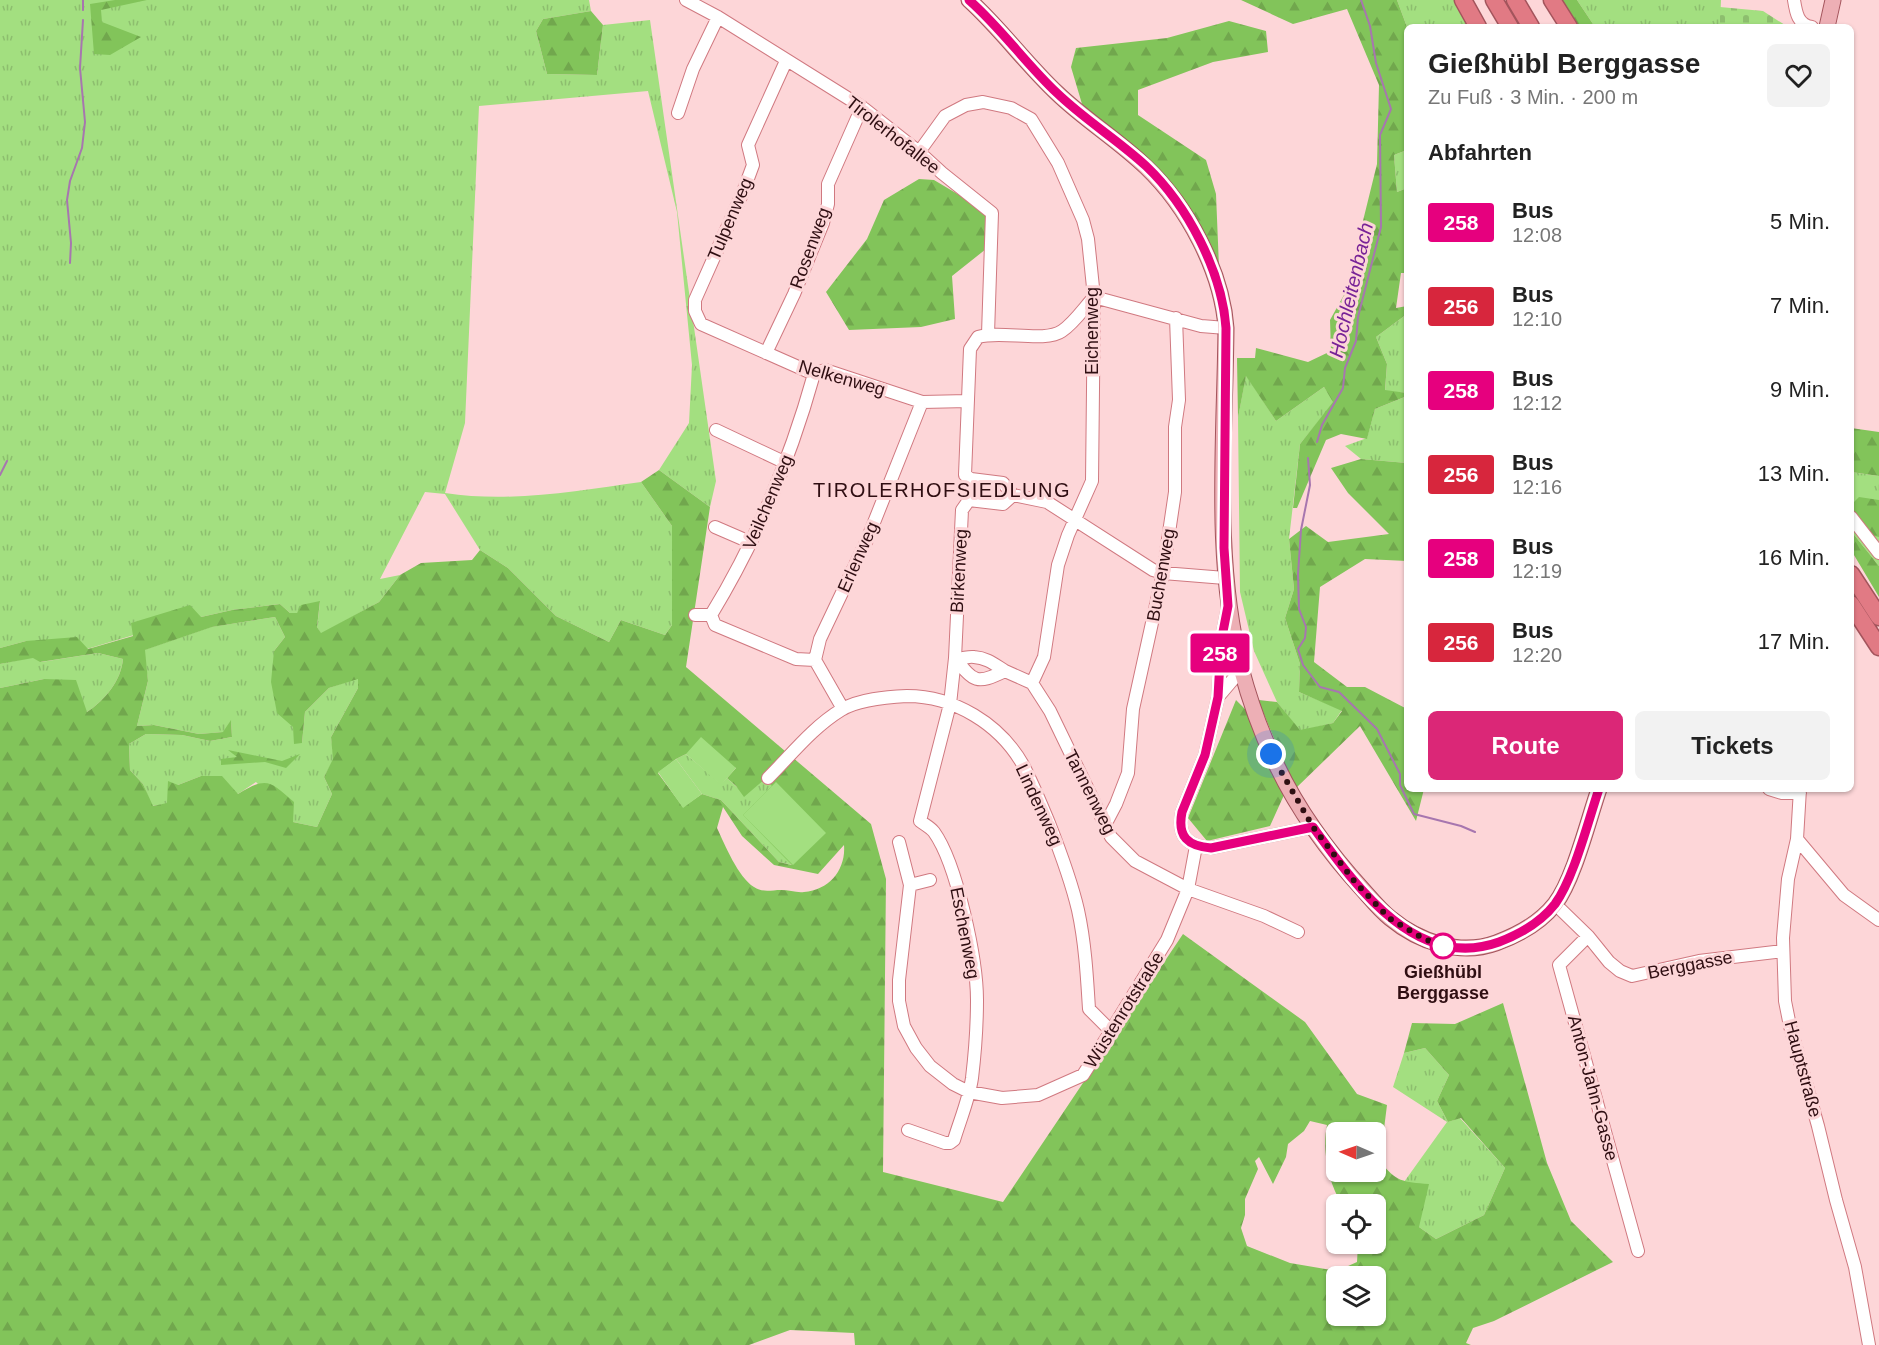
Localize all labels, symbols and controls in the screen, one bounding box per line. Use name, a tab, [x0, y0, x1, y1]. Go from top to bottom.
button: heart	[1767, 44, 1830, 107]
text: Gießhübl Berggasse	[1428, 48, 1700, 79]
text: Zu Fuß · 3 Min. · 200 m	[1428, 86, 1638, 108]
street label: Tirolerhofallee	[842, 92, 944, 178]
text: Abfahrten	[1428, 140, 1532, 165]
street label: Tulpenweg	[704, 175, 756, 263]
text: Bus	[1512, 198, 1554, 223]
street label: Rosenweg	[786, 205, 834, 291]
text: 5 Min.	[1770, 209, 1830, 234]
text: 258	[1443, 211, 1479, 234]
water label: Hochleitenbach	[1325, 220, 1377, 360]
text: 12:08	[1512, 224, 1562, 246]
text: Bus	[1512, 282, 1554, 307]
street label: Eichenweg	[1082, 287, 1102, 375]
text: 7 Min.	[1770, 293, 1830, 318]
text: 256	[1443, 295, 1479, 318]
text: 12:10	[1512, 308, 1562, 330]
street label: Nelkenweg	[796, 356, 888, 400]
text: Bus	[1512, 366, 1554, 391]
text: 9 Min.	[1770, 377, 1830, 402]
text: 258	[1443, 379, 1479, 402]
text: 12:12	[1512, 392, 1562, 414]
text: Bus	[1512, 450, 1554, 475]
street label: Veilchenweg	[739, 452, 797, 552]
text: 13 Min.	[1758, 461, 1830, 486]
text: 256	[1443, 463, 1479, 486]
text: 12:16	[1512, 476, 1562, 498]
district label: TIROLERHOFSIEDLUNG	[813, 479, 1071, 501]
street label: Erlenweg	[834, 519, 882, 595]
street label: Buchenweg	[1143, 527, 1179, 623]
street label: Birkenweg	[947, 529, 971, 613]
text: Bus	[1512, 534, 1554, 559]
text: 16 Min.	[1758, 545, 1830, 570]
text: 258	[1443, 547, 1479, 570]
text: 12:19	[1512, 560, 1562, 582]
text: Bus	[1512, 618, 1554, 643]
text: 17 Min.	[1758, 629, 1830, 654]
text: 256	[1443, 631, 1479, 654]
line badge: 258	[1186, 634, 1254, 672]
text: 258	[1202, 642, 1238, 665]
text: 12:20	[1512, 644, 1562, 666]
button: Route	[1428, 711, 1623, 780]
button: Tickets	[1635, 711, 1830, 780]
your location	[1256, 739, 1286, 769]
street label: Tannenweg	[1060, 746, 1120, 838]
street label: Lindenweg	[1012, 761, 1066, 849]
street label: Eschenweg	[946, 885, 984, 981]
marker: Gießhübl Berggasse	[1430, 933, 1456, 959]
street label: Berggasse	[1646, 947, 1734, 983]
street label: Wüstenrotstraße	[1080, 948, 1168, 1072]
place label: Gießhübl Berggasse	[1397, 962, 1489, 1003]
street label: Anton-Jahn-Gasse	[1564, 1013, 1622, 1163]
street label: Hauptstraße	[1781, 1019, 1825, 1119]
north arrow	[1326, 1122, 1386, 1182]
map controls	[1326, 1122, 1386, 1326]
button: locate	[1326, 1194, 1386, 1254]
button: layers	[1326, 1266, 1386, 1326]

